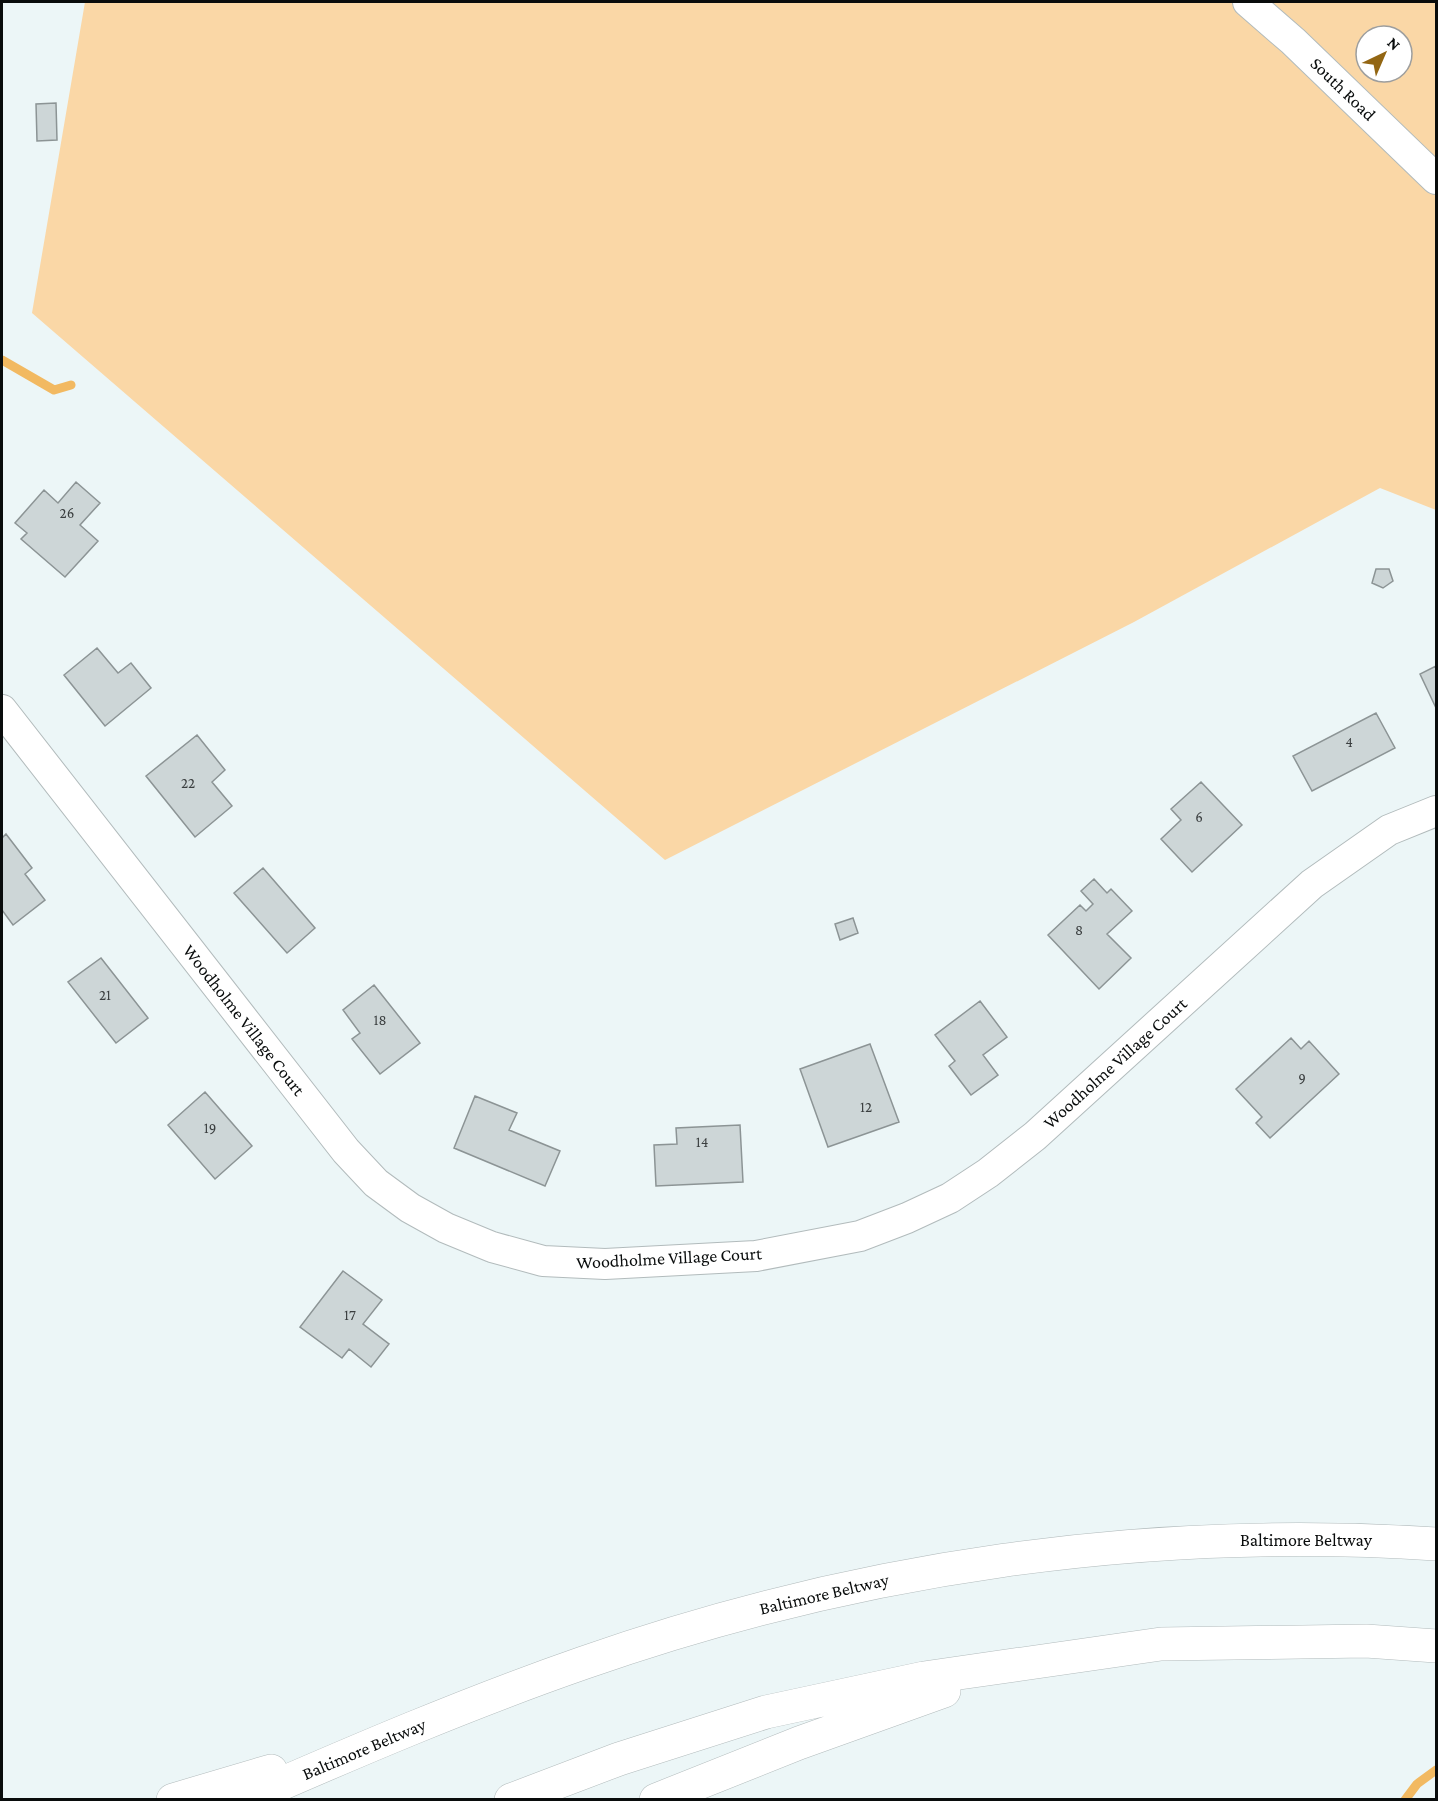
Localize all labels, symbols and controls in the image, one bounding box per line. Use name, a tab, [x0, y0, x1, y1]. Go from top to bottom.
north arrow	[1354, 24, 1414, 84]
text: N	[1384, 34, 1404, 54]
street label: South Road	[1306, 53, 1380, 125]
house number: 26	[60, 505, 74, 521]
house number: 4	[1345, 734, 1353, 750]
house number: 22	[181, 775, 195, 791]
house number: 6	[1195, 809, 1203, 825]
house number: 8	[1075, 922, 1083, 938]
street label: Woodholme Village Court	[179, 941, 310, 1100]
house number: 21	[99, 987, 111, 1003]
street label: Woodholme Village Court	[1039, 993, 1192, 1133]
house number: 18	[373, 1012, 387, 1028]
house number: 9	[1298, 1070, 1306, 1086]
house number: 12	[860, 1099, 872, 1115]
house number: 19	[204, 1120, 216, 1136]
house number: 14	[696, 1134, 708, 1150]
street label: Woodholme Village Court	[576, 1243, 763, 1273]
house number: 17	[344, 1307, 356, 1323]
street label: Baltimore Beltway	[1240, 1530, 1373, 1550]
street label: Baltimore Beltway	[757, 1569, 891, 1619]
street label: Baltimore Beltway	[299, 1714, 429, 1784]

